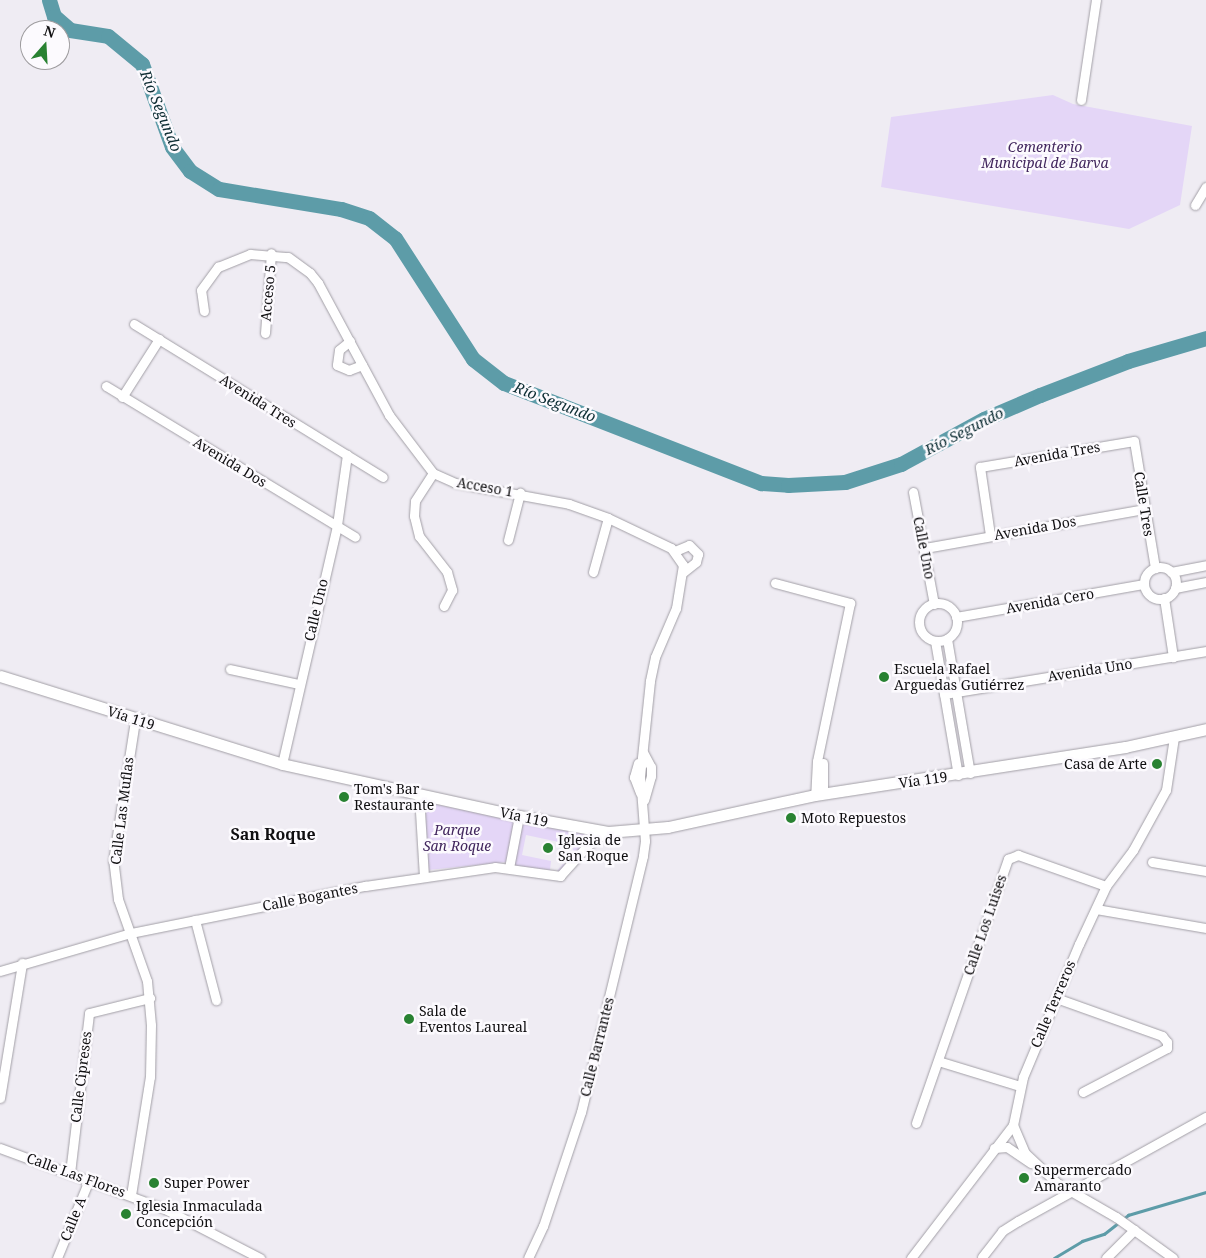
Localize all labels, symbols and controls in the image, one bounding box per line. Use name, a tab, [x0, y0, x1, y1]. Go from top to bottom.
north arrow	[20, 20, 70, 70]
text: N	[41, 21, 58, 42]
water label: Río Segundo	[137, 68, 185, 154]
park label: Cementerio Municipal de Barva	[981, 139, 1109, 172]
street label: Acceso 5	[257, 264, 279, 322]
street label: Avenida Tres	[217, 371, 299, 431]
water label: Río Segundo	[512, 378, 598, 426]
water label: Río Segundo	[922, 403, 1006, 459]
street label: Avenida Dos	[190, 433, 270, 491]
street label: Avenida Tres	[1013, 438, 1101, 470]
street label: Calle Tres	[1131, 470, 1157, 538]
street label: Acceso 1	[456, 474, 514, 500]
street label: Avenida Dos	[993, 513, 1077, 543]
street label: Calle Uno	[910, 515, 938, 581]
street label: Calle Uno	[301, 577, 331, 643]
street label: Avenida Cero	[1005, 585, 1095, 617]
street label: Avenida Uno	[1047, 655, 1133, 685]
place label: Escuela Rafael Arguedas Gutiérrez	[894, 661, 1024, 694]
marker: Escuela Rafael Arguedas Gutiérrez	[878, 671, 890, 683]
street label: Vía 119	[105, 702, 157, 734]
street label: Calle Las Muflas	[107, 756, 137, 866]
place label: Casa de Arte	[1064, 756, 1147, 772]
marker: Casa de Arte	[1151, 758, 1163, 770]
street label: Vía 119	[898, 768, 948, 792]
place label: Tom's Bar Restaurante	[354, 781, 434, 814]
marker: Tom's Bar Restaurante	[338, 791, 350, 803]
street label: Vía 119	[498, 804, 550, 830]
place label: Moto Repuestos	[801, 810, 906, 826]
marker: Moto Repuestos	[785, 812, 797, 824]
park label: Parque San Roque	[423, 822, 491, 854]
district label: San Roque	[230, 824, 316, 844]
place label: Iglesia de San Roque	[558, 832, 628, 864]
marker: Iglesia de San Roque	[542, 842, 554, 854]
street label: Calle Los Luises	[960, 873, 1010, 977]
street label: Calle Bogantes	[261, 880, 359, 914]
street label: Calle Terreros	[1027, 958, 1079, 1050]
street label: Calle Barrantes	[577, 996, 617, 1098]
place label: Sala de Eventos Laureal	[419, 1003, 527, 1036]
marker: Sala de Eventos Laureal	[403, 1013, 415, 1025]
street label: Calle Cipreses	[67, 1030, 95, 1124]
street label: Calle Las Flores	[24, 1149, 128, 1201]
place label: Supermercado Amaranto	[1034, 1162, 1132, 1194]
marker: Supermercado Amaranto	[1018, 1172, 1030, 1184]
place label: Super Power	[164, 1175, 250, 1191]
marker: Super Power	[148, 1177, 160, 1189]
street label: Calle A	[57, 1194, 89, 1244]
place label: Iglesia Inmaculada Concepción	[136, 1198, 263, 1230]
marker: Iglesia Inmaculada Concepción	[120, 1208, 132, 1220]

